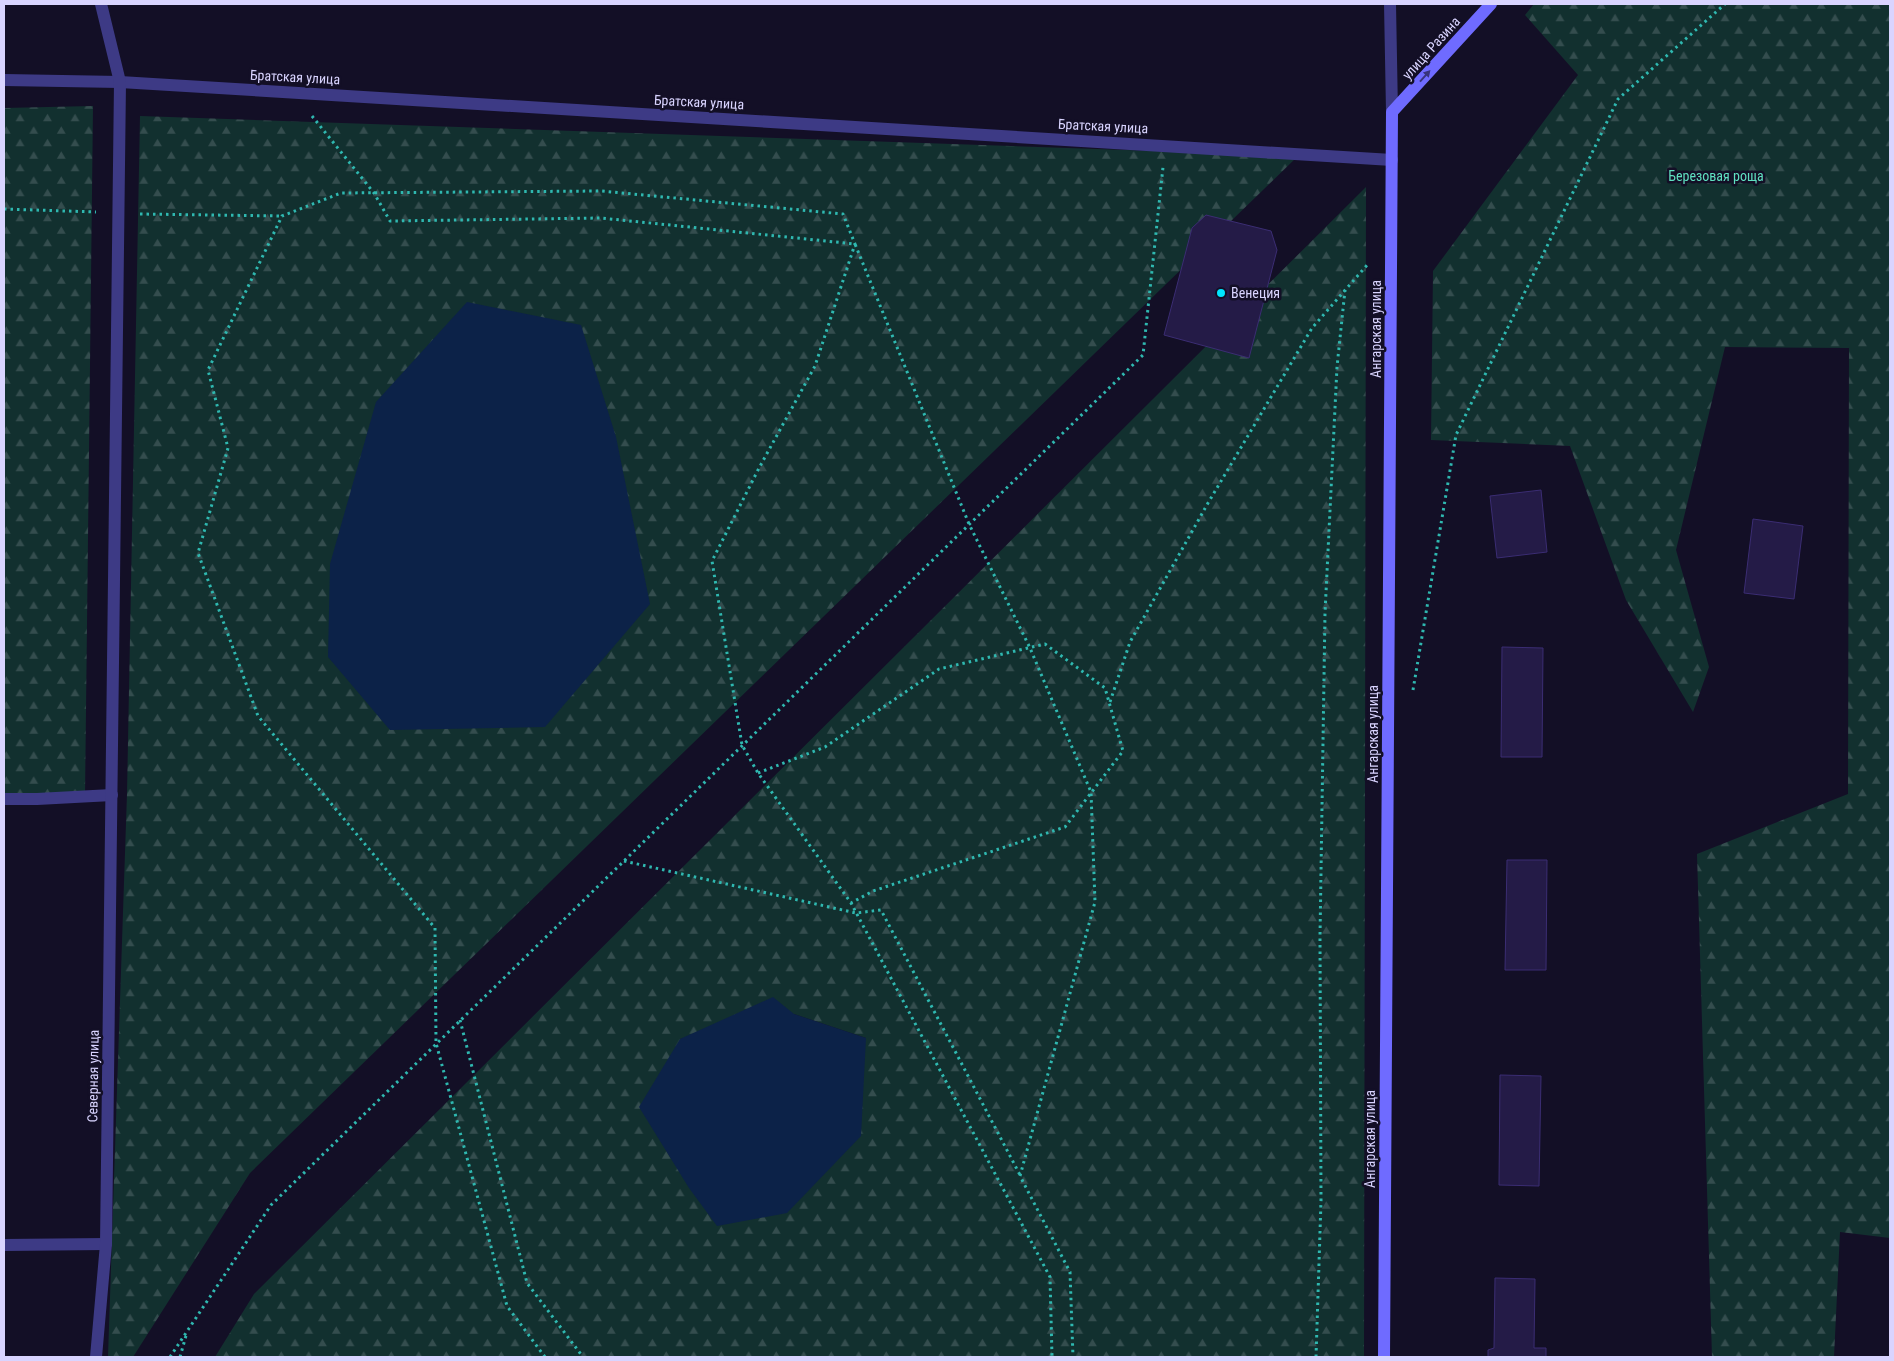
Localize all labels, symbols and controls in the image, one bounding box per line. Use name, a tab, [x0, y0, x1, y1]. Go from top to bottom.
street label: улица Разина	[1399, 13, 1463, 83]
street label: Братская улица	[249, 67, 341, 87]
one-way arrow	[1419, 70, 1431, 82]
street label: Братская улица	[653, 92, 745, 112]
street label: Братская улица	[1057, 116, 1149, 136]
park label: Березовая роща	[1668, 168, 1764, 184]
street label: Ангарская улица	[1368, 280, 1384, 378]
place label: Венеция	[1231, 285, 1280, 301]
marker: Венеция	[1215, 287, 1227, 299]
street label: Ангарская улица	[1365, 685, 1381, 783]
street label: Северная улица	[84, 1030, 102, 1122]
street label: Ангарская улица	[1362, 1090, 1378, 1188]

